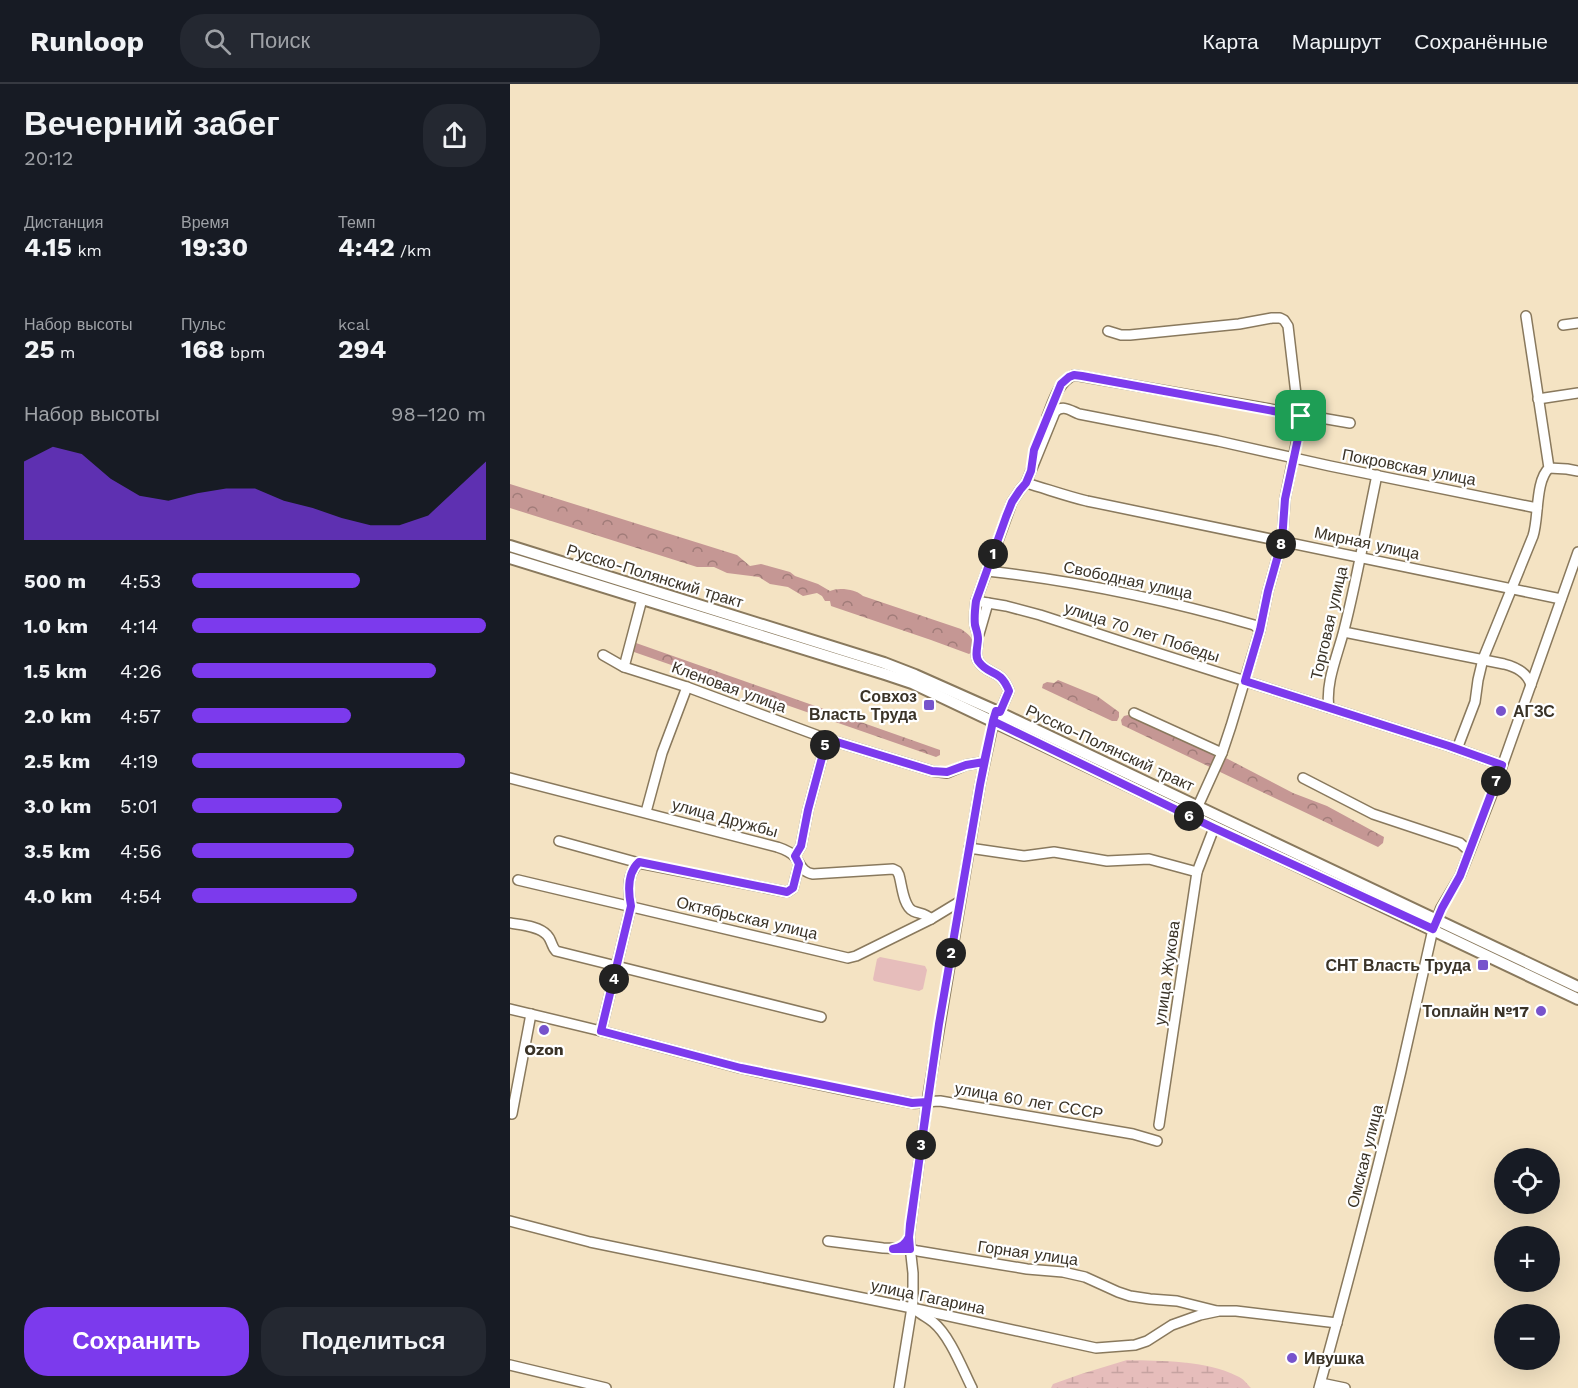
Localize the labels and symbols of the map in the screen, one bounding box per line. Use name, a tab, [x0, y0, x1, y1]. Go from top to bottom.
pin	[1275, 390, 1326, 441]
street label: Покровская улица	[1340, 445, 1478, 489]
street label: Мирная улица	[1313, 523, 1421, 563]
pin: 8	[1266, 529, 1296, 559]
pin: 1	[978, 539, 1008, 569]
street label: Русско-Полянский тракт	[564, 540, 746, 612]
street label: Свободная улица	[1062, 557, 1194, 603]
street label: Торговая улица	[1307, 564, 1351, 682]
street label: улица 70 лет Победы	[1062, 598, 1222, 666]
street label: Кленовая улица	[669, 657, 789, 717]
place label: Совхоз Власть Труда	[809, 687, 917, 724]
marker: Совхоз Власть Труда	[922, 698, 936, 712]
street label: Русско-Полянский тракт	[1023, 701, 1198, 796]
place label: АГЗС	[1513, 702, 1555, 721]
marker: АГЗС	[1494, 704, 1508, 718]
pin: 5	[810, 730, 840, 760]
pin: 7	[1481, 766, 1511, 796]
street label: улица Дружбы	[670, 795, 780, 841]
pin: 6	[1174, 801, 1204, 831]
street label: Октябрьская улица	[675, 893, 820, 944]
street label: улица Жукова	[1150, 919, 1184, 1026]
pin: 2	[936, 938, 966, 968]
place label: СНТ Власть Труда	[1325, 956, 1471, 975]
marker: СНТ Власть Труда	[1476, 958, 1490, 972]
pin: 4	[599, 964, 629, 994]
place label: Топлайн №17	[1422, 1002, 1529, 1021]
marker: Топлайн №17	[1534, 1004, 1548, 1018]
marker: Ozon	[537, 1023, 551, 1037]
place label: Ozon	[524, 1040, 564, 1059]
street label: улица 60 лет СССР	[953, 1079, 1105, 1123]
street label: Омская улица	[1343, 1102, 1387, 1210]
pin: 3	[906, 1130, 936, 1160]
street label: Горная улица	[977, 1237, 1080, 1269]
street label: улица Гагарина	[869, 1276, 987, 1318]
place label: Ивушка	[1304, 1349, 1364, 1368]
marker: Ивушка	[1285, 1351, 1299, 1365]

